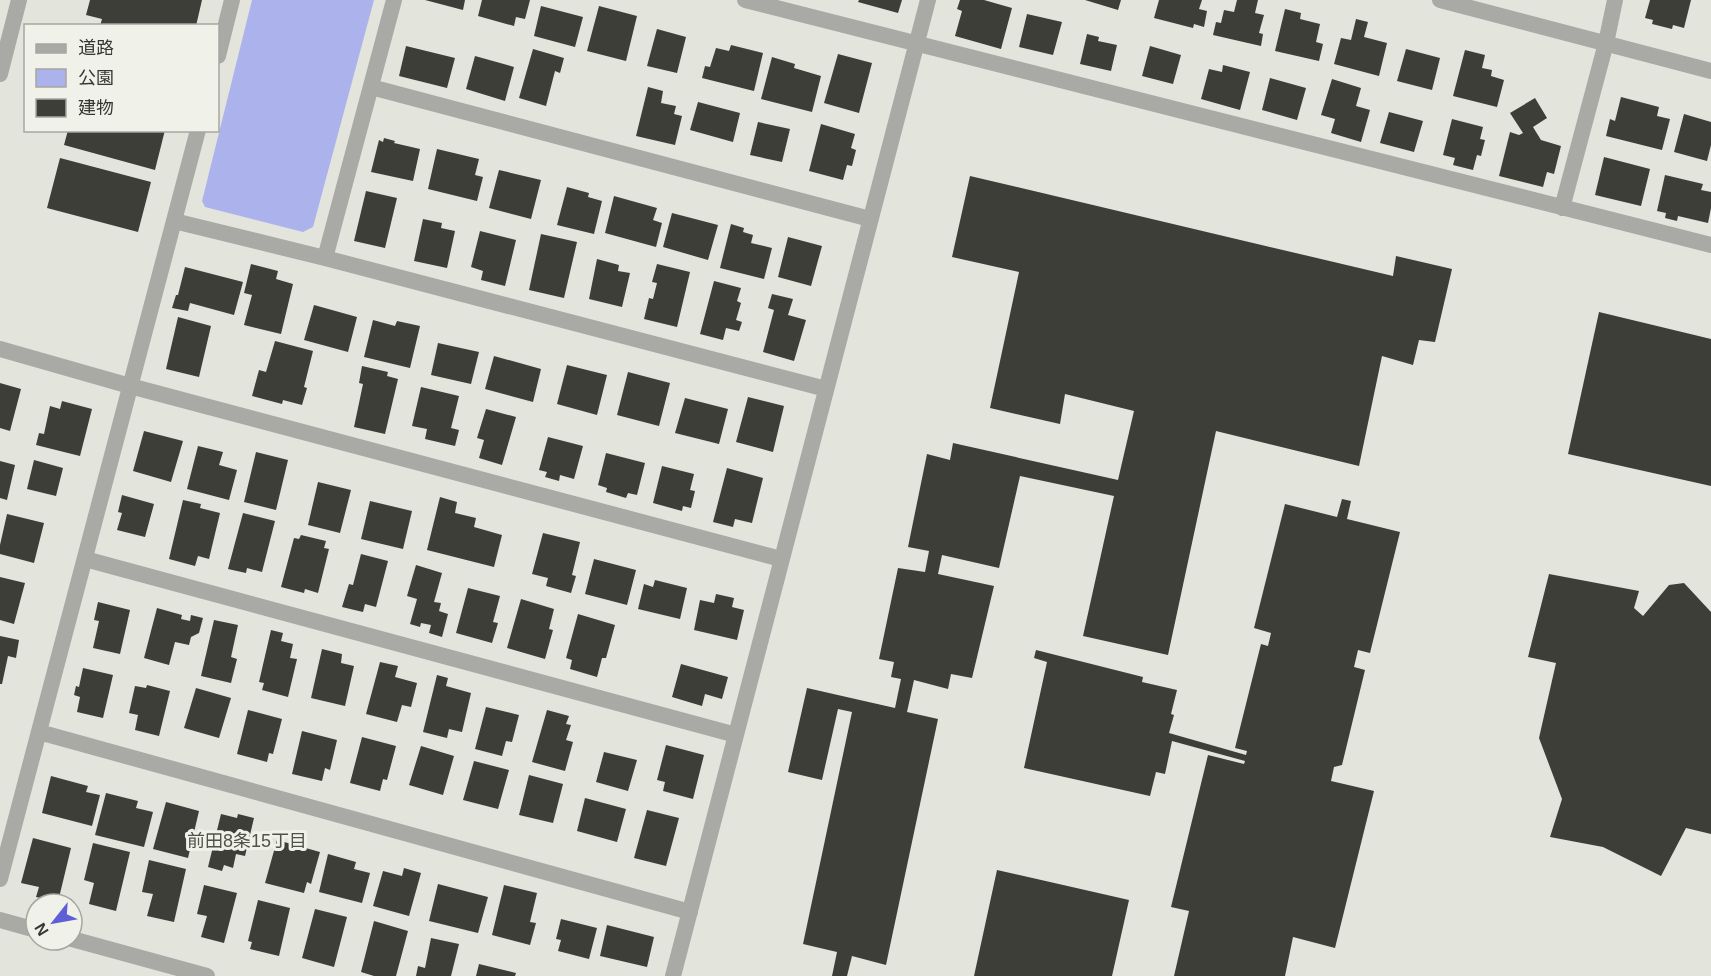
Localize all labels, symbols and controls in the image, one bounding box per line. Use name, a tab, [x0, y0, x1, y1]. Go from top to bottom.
legend	[24, 24, 219, 132]
text: 道路	[78, 38, 114, 58]
text: 公園	[78, 68, 114, 88]
text: 建物	[78, 98, 114, 118]
district label: 前田8条15丁目	[187, 831, 307, 851]
north arrow	[24, 892, 84, 952]
text: N	[31, 920, 52, 939]

